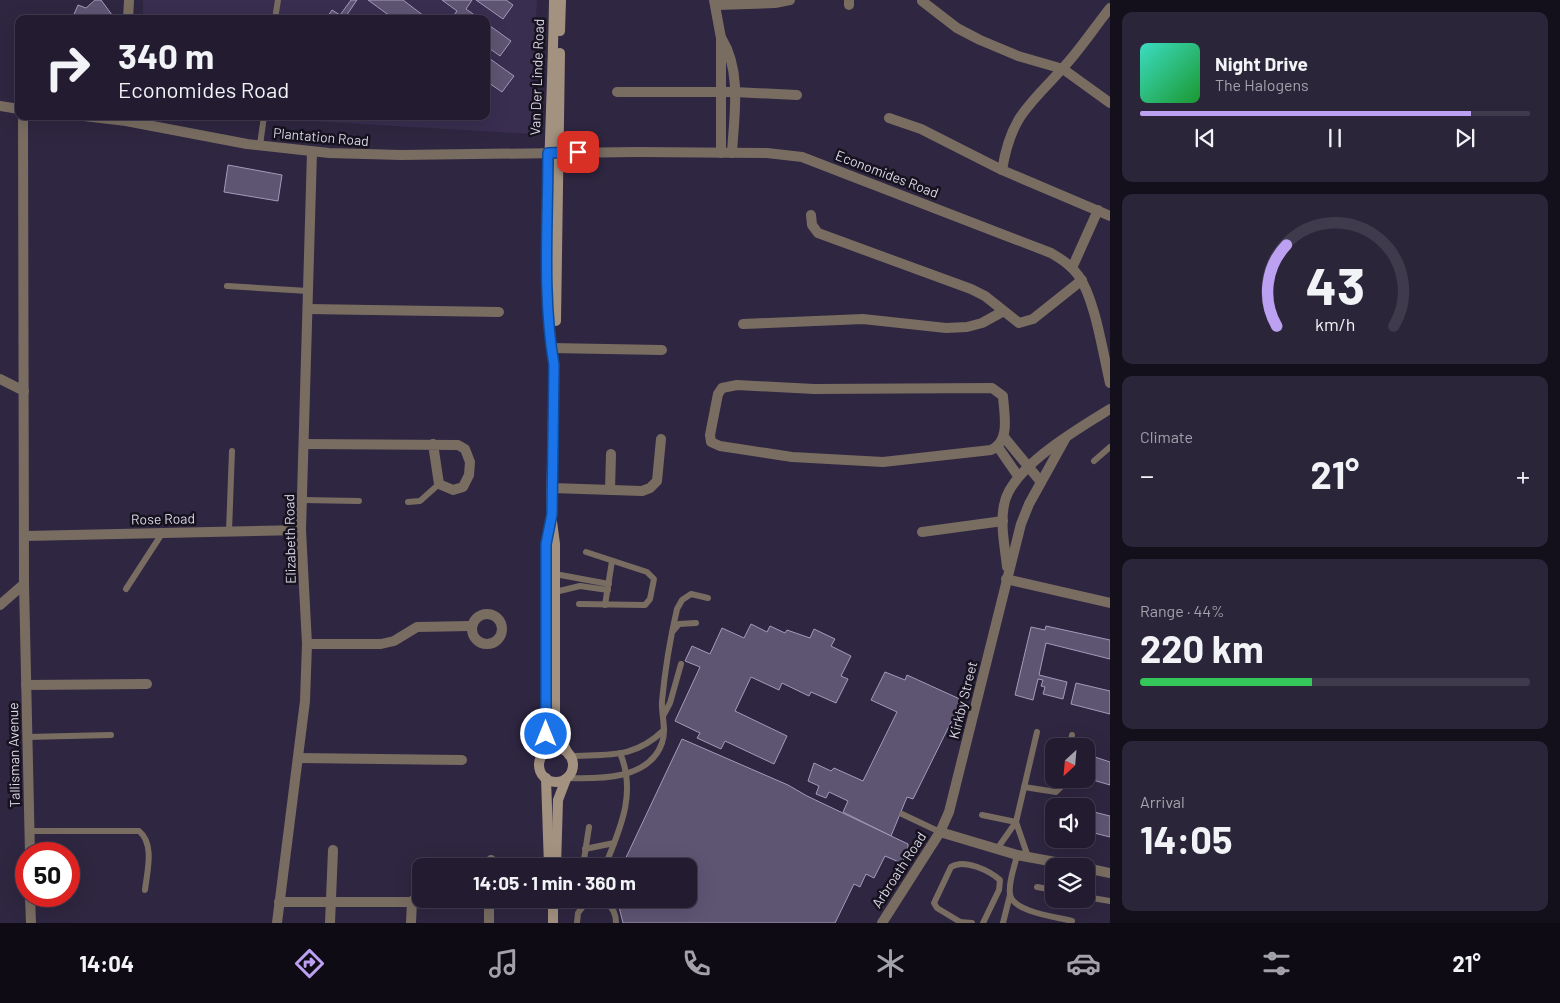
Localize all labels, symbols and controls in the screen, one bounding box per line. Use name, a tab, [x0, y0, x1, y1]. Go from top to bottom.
street label: Van Der Linde Road	[526, 18, 547, 136]
text: 340 m	[118, 34, 214, 76]
icon: right	[35, 35, 100, 100]
text: Night Drive	[1215, 52, 1308, 75]
text: The Halogens	[1215, 75, 1309, 94]
text: Economides Road	[118, 76, 289, 102]
street label: Plantation Road	[272, 124, 370, 149]
icon: previous	[1191, 124, 1219, 152]
icon: pause	[1321, 124, 1349, 152]
icon: next	[1451, 124, 1479, 152]
pin	[557, 131, 599, 173]
icon: arrive	[564, 138, 592, 166]
street label: Economides Road	[833, 146, 941, 201]
text: 43	[1305, 253, 1365, 315]
text: km/h	[1315, 313, 1355, 335]
text: Climate	[1140, 427, 1193, 446]
text: 21°	[1311, 451, 1359, 497]
text: −	[1140, 458, 1154, 492]
text: +	[1516, 458, 1530, 492]
street label: Elizabeth Road	[280, 494, 299, 584]
street label: Rose Road	[131, 509, 195, 528]
text: Range · 44%	[1140, 601, 1225, 620]
text: 220 km	[1140, 625, 1264, 671]
street label: Kirkby Street	[945, 659, 980, 740]
street label: Tallisman Avenue	[4, 702, 23, 808]
position arrow	[519, 707, 571, 759]
north arrow	[1045, 738, 1095, 788]
map controls	[1045, 738, 1095, 908]
text: Arrival	[1140, 792, 1185, 811]
button: sound	[1045, 798, 1095, 848]
text: 14:05	[1140, 816, 1232, 862]
street label: Arbroath Road	[868, 828, 930, 911]
speed limit sign: 50	[15, 842, 80, 907]
button: layers	[1045, 858, 1095, 908]
text: 14:05 · 1 min · 360 m	[473, 871, 636, 894]
icon: directions	[292, 946, 327, 981]
icon: music	[486, 946, 521, 981]
icon: phone	[679, 946, 714, 981]
icon: climate	[873, 946, 908, 981]
icon: car	[1066, 946, 1101, 981]
icon: filters	[1259, 946, 1294, 981]
text: 14:04	[79, 950, 134, 976]
text: 21°	[1453, 950, 1481, 976]

